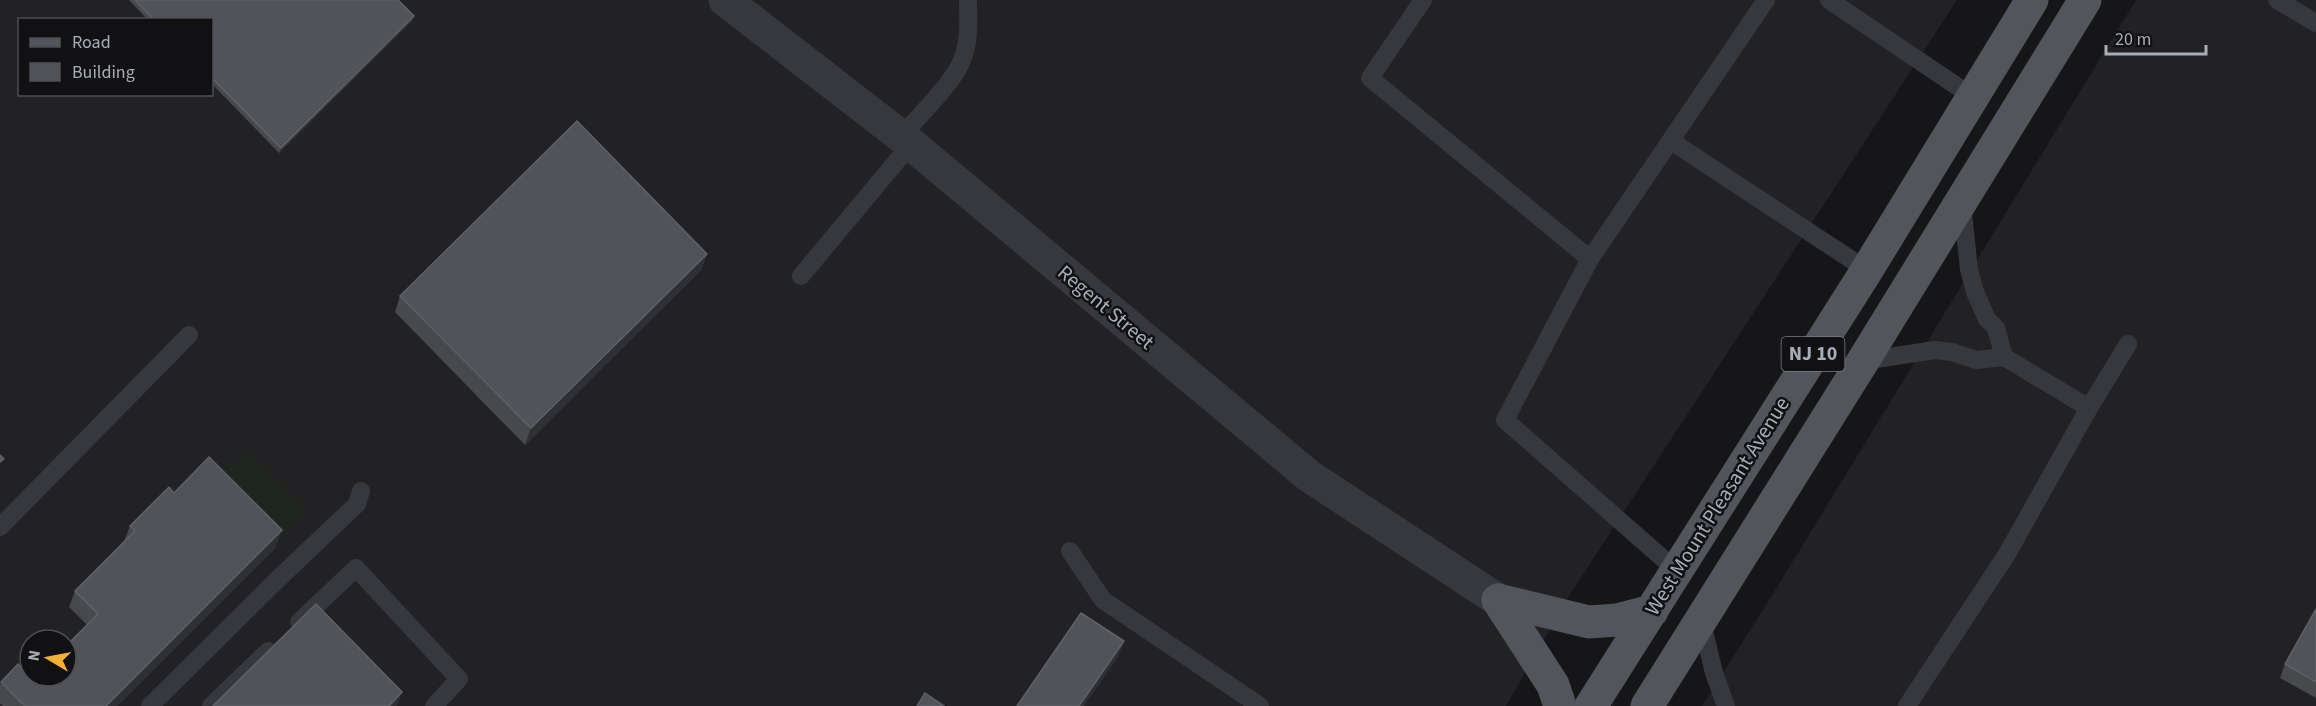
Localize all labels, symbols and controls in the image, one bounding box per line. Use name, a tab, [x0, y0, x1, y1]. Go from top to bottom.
legend	[18, 18, 213, 96]
scale bar	[2106, 18, 2206, 56]
text: 20 m	[2115, 27, 2151, 52]
text: Road	[72, 30, 111, 55]
text: Building	[72, 60, 135, 85]
street label: Regent Street	[1051, 258, 1161, 356]
road number: NJ 10	[1782, 337, 1844, 371]
street label: West Mount Pleasant Avenue	[1637, 391, 1797, 621]
north arrow	[18, 628, 78, 688]
text: N	[22, 648, 46, 663]

